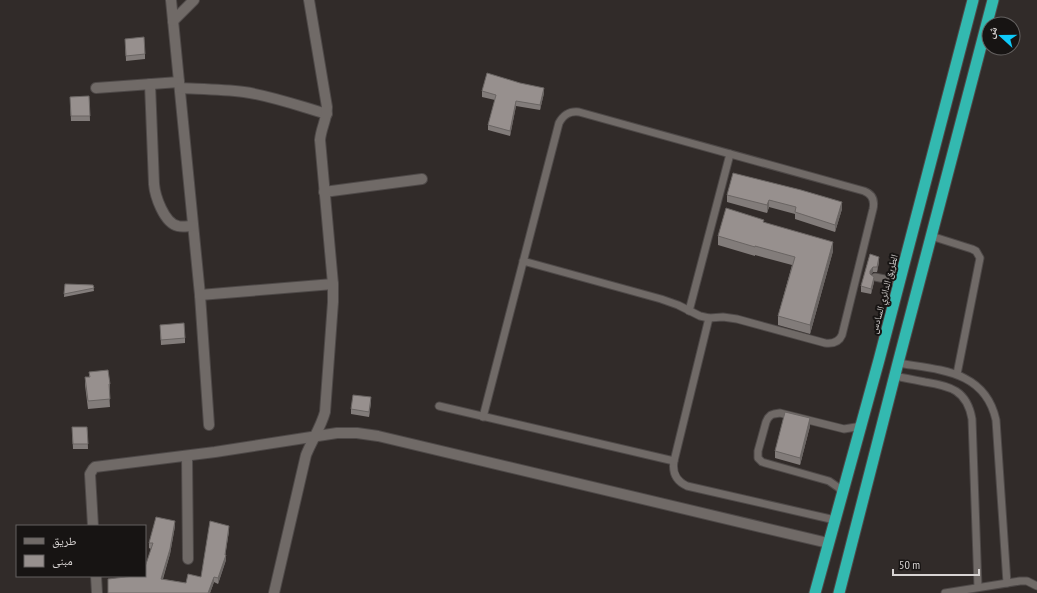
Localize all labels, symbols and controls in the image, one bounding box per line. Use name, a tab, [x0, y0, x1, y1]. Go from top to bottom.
north arrow	[981, 16, 1021, 56]
text: ش	[983, 24, 1001, 41]
street label: الطريق الدائري السادس	[867, 253, 902, 335]
legend	[16, 525, 146, 577]
text: طريق	[52, 533, 77, 548]
scale bar	[893, 551, 979, 577]
text: مبنى	[52, 553, 73, 568]
text: 50 m	[899, 557, 920, 572]

